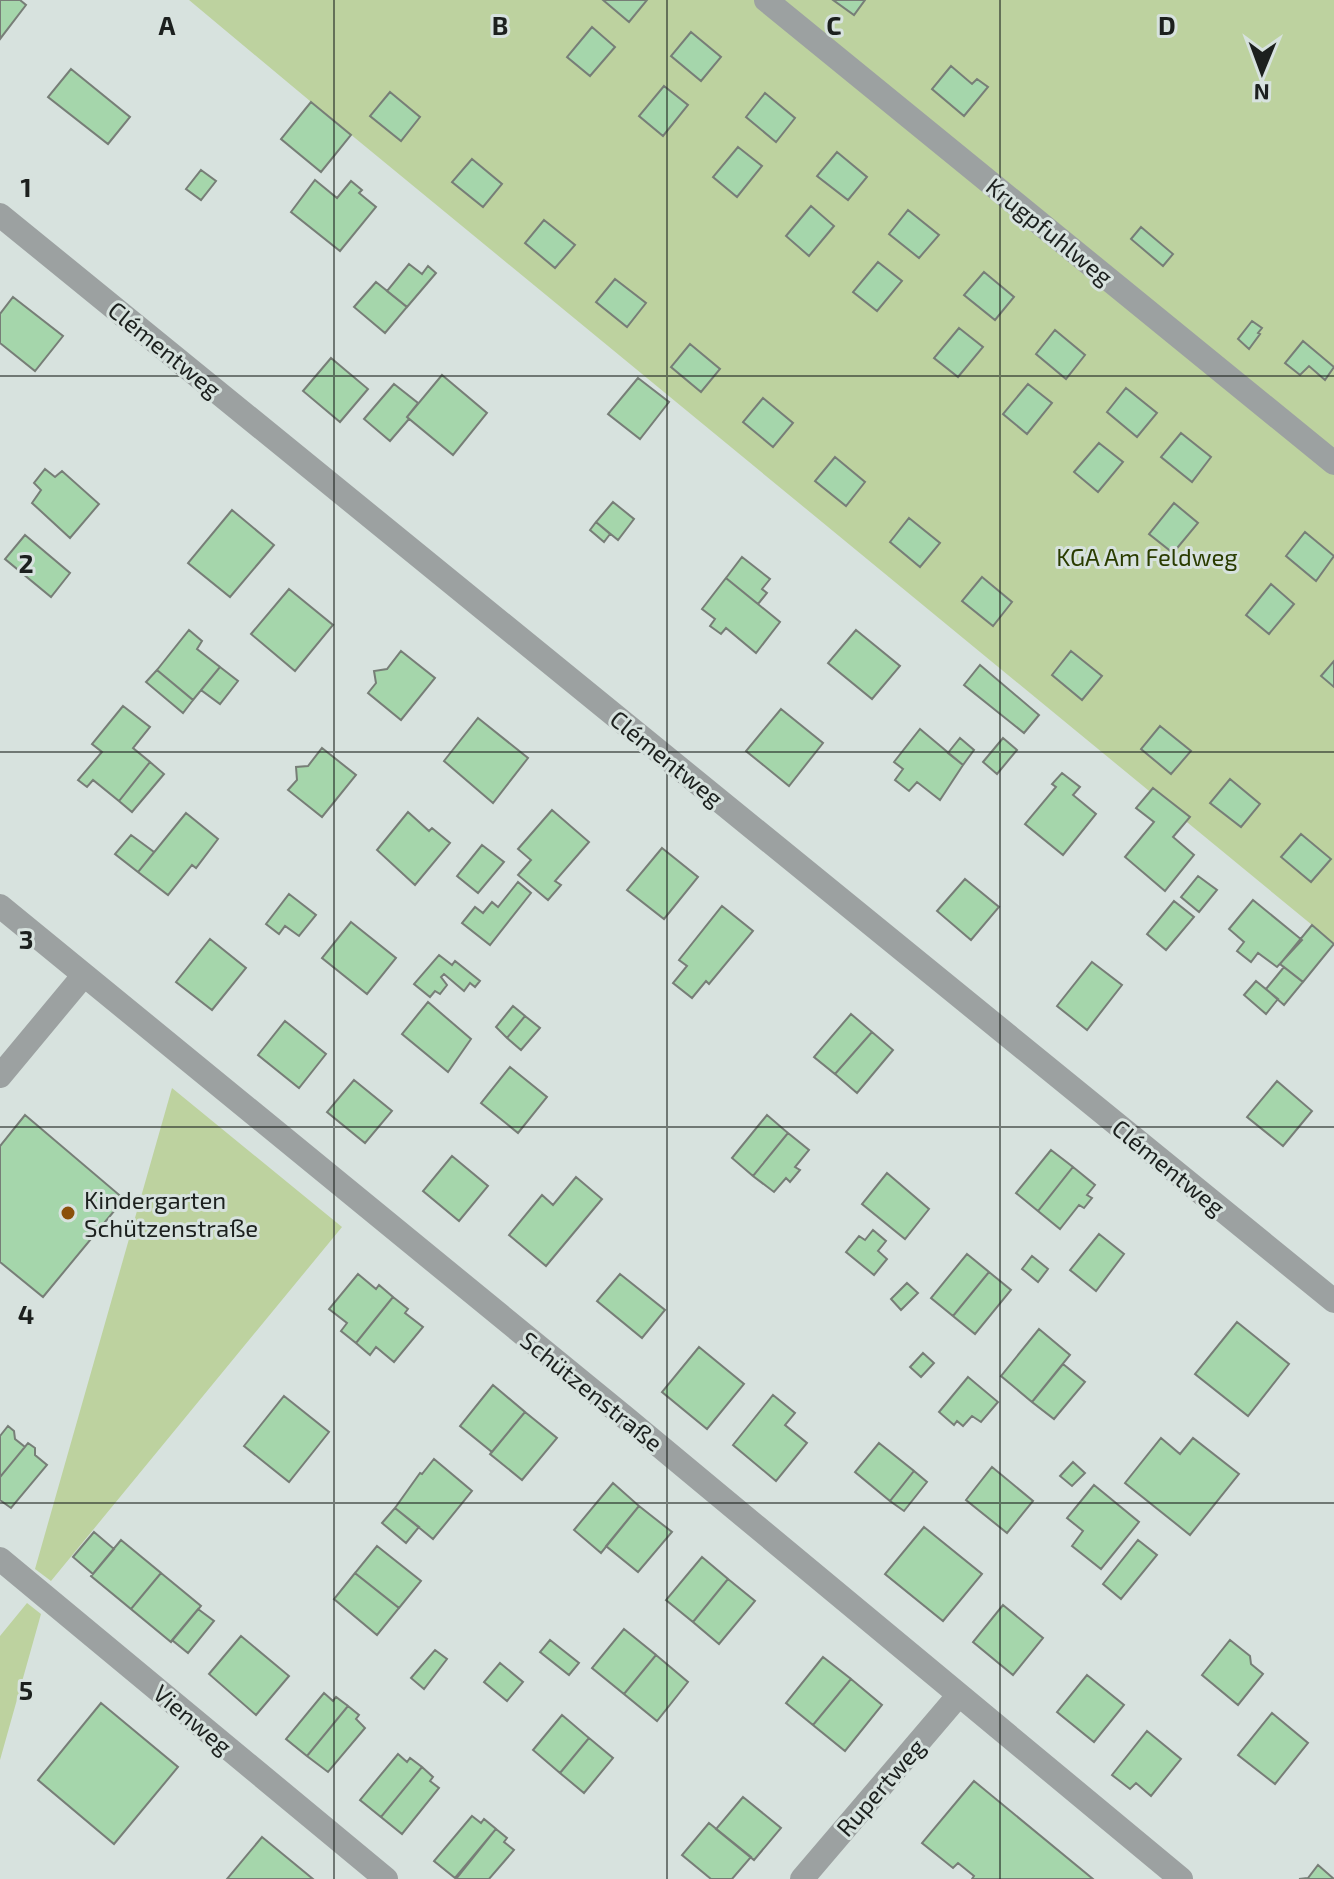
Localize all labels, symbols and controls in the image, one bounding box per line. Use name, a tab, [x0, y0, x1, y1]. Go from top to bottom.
text: A	[159, 9, 176, 40]
text: B	[492, 9, 508, 40]
text: C	[826, 9, 842, 40]
text: D	[1158, 9, 1176, 40]
north arrow	[1222, 32, 1302, 112]
text: N	[1253, 80, 1270, 106]
text: 1	[20, 171, 32, 202]
street label: Krugpfuhlweg	[981, 171, 1119, 291]
street label: Clémentweg	[103, 295, 227, 403]
park label: KGA Am Feldweg	[1056, 542, 1238, 571]
text: 2	[18, 547, 34, 578]
street label: Clémentweg	[605, 704, 729, 812]
text: 3	[19, 923, 33, 954]
street label: Clémentweg	[1107, 1113, 1231, 1221]
place label: Kindergarten Schützenstraße	[84, 1185, 258, 1242]
marker: Kindergarten Schützenstraße	[59, 1204, 77, 1222]
text: 4	[18, 1298, 34, 1329]
street label: Schützenstraße	[515, 1325, 669, 1457]
text: 5	[19, 1674, 33, 1705]
street label: Vienweg	[148, 1678, 238, 1760]
street label: Rupertweg	[830, 1732, 930, 1842]

